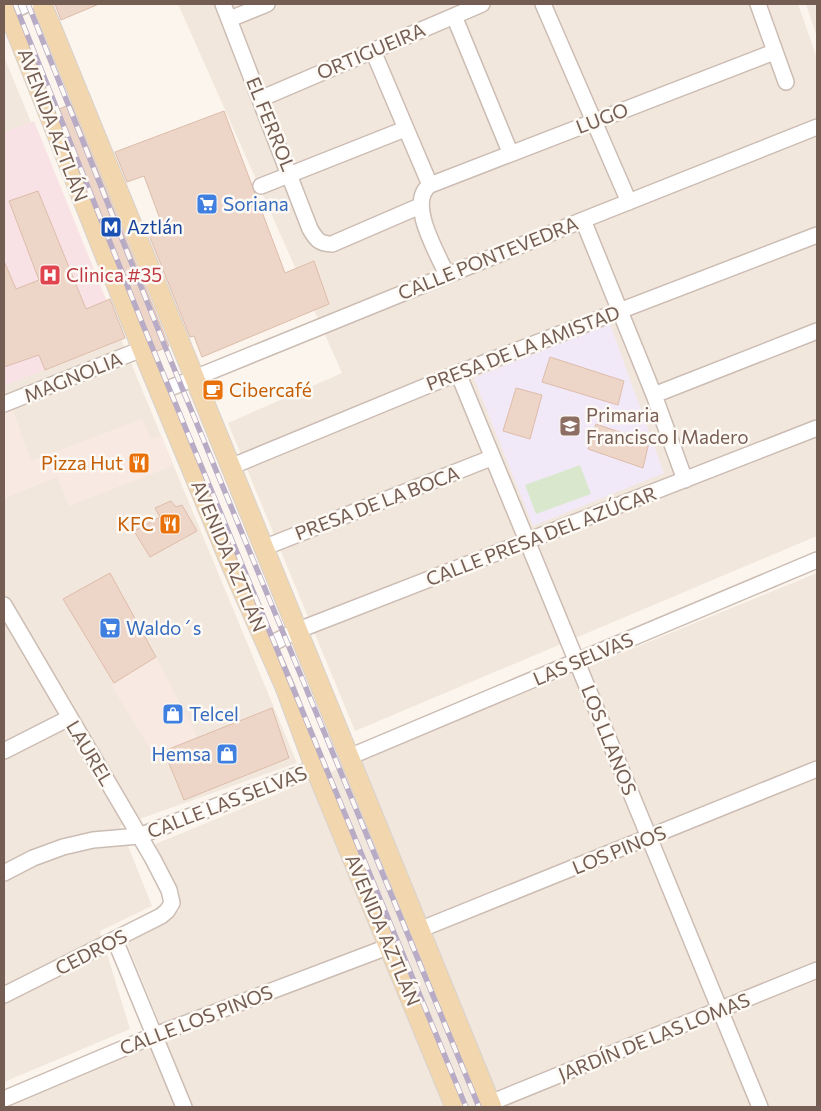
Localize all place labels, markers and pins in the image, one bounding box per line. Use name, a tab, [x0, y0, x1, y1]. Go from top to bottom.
supermarket icon: Soriana	[195, 192, 219, 216]
place label: Soriana	[223, 192, 289, 215]
metro station icon: Aztlán	[99, 215, 123, 239]
place label: Aztlán	[127, 215, 183, 238]
hospital icon: Clinica #35	[38, 263, 62, 287]
place label: Clinica #35	[66, 263, 162, 286]
cafe icon: Cibercafé	[201, 378, 225, 402]
place label: Cibercafé	[229, 378, 312, 401]
place label: Primaria Francisco I Madero	[586, 403, 749, 448]
school or university icon: Primaria Francisco I Madero	[558, 414, 582, 438]
place label: Pizza Hut	[41, 451, 123, 474]
restaurant icon: Pizza Hut	[127, 451, 151, 475]
place label: KFC	[117, 512, 154, 535]
restaurant icon: KFC	[158, 512, 182, 536]
supermarket icon: Waldo´s	[98, 616, 122, 640]
place label: Waldo´s	[126, 616, 202, 639]
shop icon: Telcel	[161, 702, 185, 726]
place label: Telcel	[189, 702, 239, 725]
place label: Hemsa	[152, 742, 211, 765]
shop icon: Hemsa	[215, 742, 239, 766]

